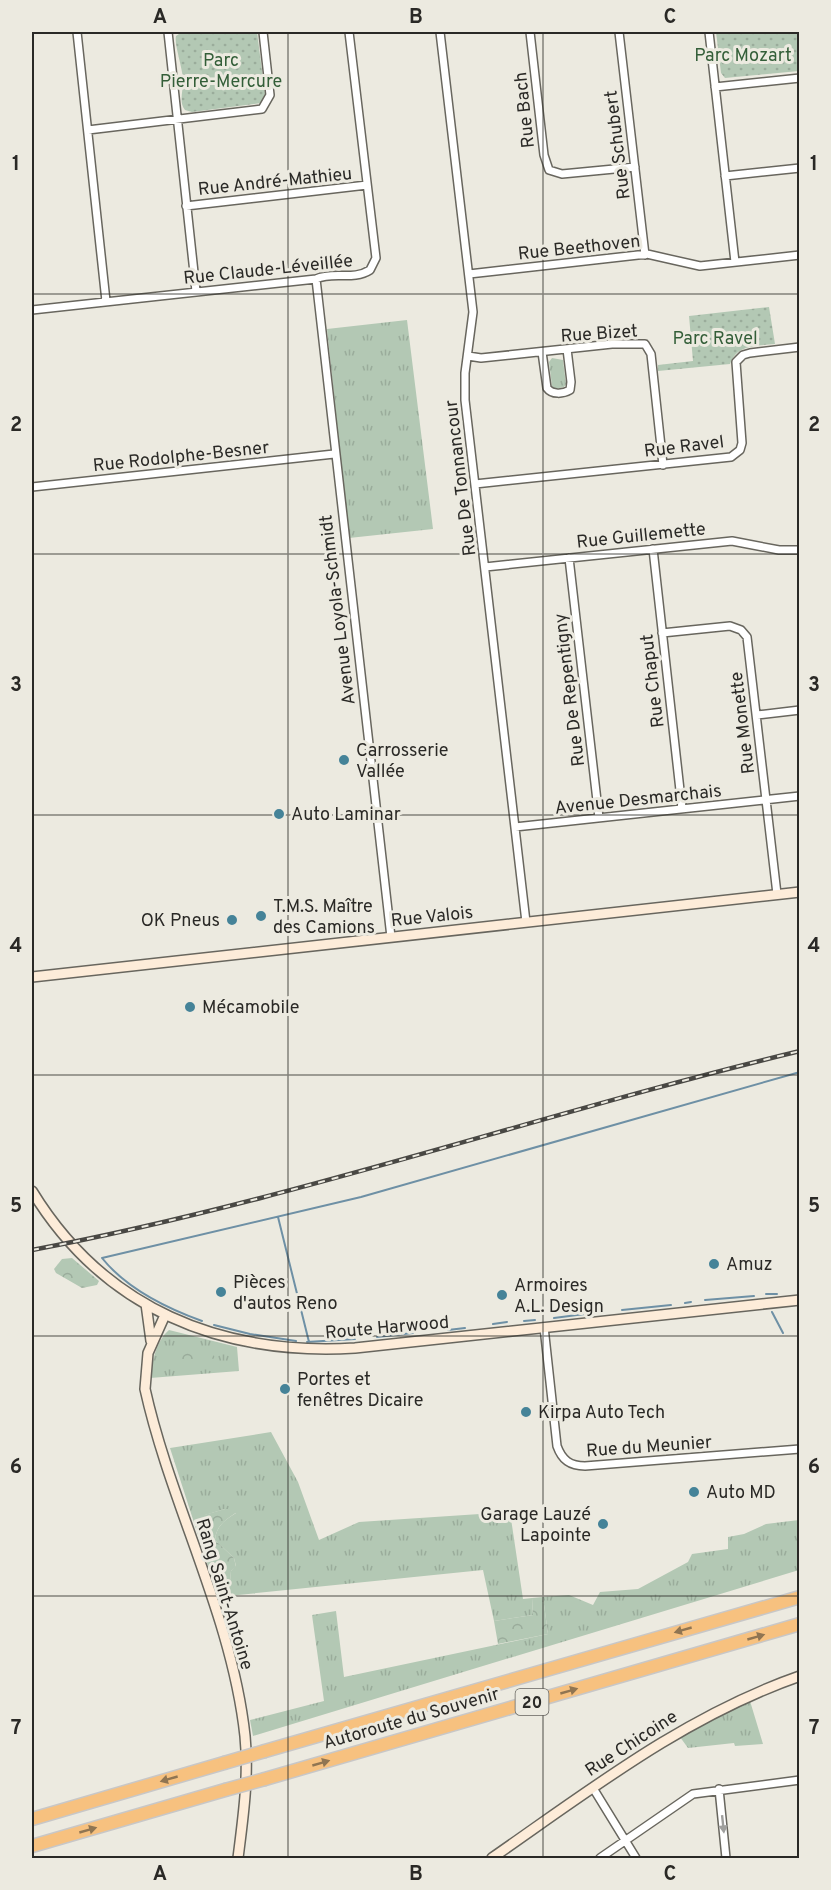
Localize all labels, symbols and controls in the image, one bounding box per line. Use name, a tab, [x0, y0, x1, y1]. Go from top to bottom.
text: A	[153, 5, 167, 31]
text: B	[409, 5, 423, 31]
text: C	[664, 5, 676, 31]
park label: Parc Mozart	[694, 45, 792, 68]
park label: Parc Pierre-Mercure	[160, 50, 282, 94]
street label: Rue Bach	[510, 71, 541, 149]
street label: Rue Schubert	[600, 89, 637, 201]
text: 1	[12, 152, 20, 178]
text: 1	[810, 152, 818, 178]
street label: Rue André-Mathieu	[197, 163, 353, 202]
street label: Rue Beethoven	[517, 231, 642, 266]
street label: Rue Claude-Léveillée	[182, 250, 354, 291]
street label: Rue Bizet	[560, 320, 638, 349]
park label: Parc Ravel	[672, 328, 758, 351]
street label: Rue De Tonnancour	[441, 399, 482, 557]
text: 2	[10, 413, 22, 439]
text: 2	[808, 413, 820, 439]
street label: Rue Ravel	[643, 431, 725, 464]
street label: Rue Rodolphe-Besner	[92, 437, 270, 478]
street label: Avenue Loyola-Schmidt	[315, 513, 362, 706]
street label: Rue Guillemette	[575, 518, 707, 555]
street label: Rue De Repentigny	[550, 612, 591, 768]
street label: Rue Chaput	[636, 633, 671, 729]
street label: Rue Monette	[726, 670, 761, 775]
text: 3	[10, 673, 22, 699]
text: 3	[808, 673, 820, 699]
place label: Carrosserie Vallée	[356, 740, 448, 784]
marker: Carrosserie Vallée	[337, 753, 351, 767]
street label: Avenue Desmarchais	[554, 780, 723, 821]
place label: Auto Laminar	[291, 804, 401, 827]
marker: Auto Laminar	[272, 807, 286, 821]
place label: T.M.S. Maître des Camions	[273, 896, 375, 940]
street label: Rue Valois	[390, 902, 474, 933]
marker: T.M.S. Maître des Camions	[254, 909, 268, 923]
place label: OK Pneus	[141, 910, 220, 933]
marker: OK Pneus	[225, 913, 239, 927]
text: 4	[10, 934, 22, 960]
text: 4	[808, 934, 820, 960]
place label: Mécamobile	[202, 997, 299, 1020]
marker: Mécamobile	[183, 1000, 197, 1014]
text: 5	[10, 1194, 22, 1220]
text: 5	[808, 1194, 820, 1220]
place label: Amuz	[726, 1254, 773, 1277]
marker: Amuz	[707, 1257, 721, 1271]
place label: Pièces d'autos Reno	[233, 1272, 338, 1316]
place label: Armoires A.L. Design	[514, 1275, 604, 1319]
marker: Pièces d'autos Reno	[214, 1285, 228, 1299]
marker: Armoires A.L. Design	[495, 1288, 509, 1302]
street label: Route Harwood	[324, 1312, 450, 1345]
place label: Portes et fenêtres Dicaire	[297, 1369, 423, 1413]
marker: Portes et fenêtres Dicaire	[278, 1382, 292, 1396]
place label: Kirpa Auto Tech	[538, 1402, 665, 1425]
marker: Kirpa Auto Tech	[519, 1405, 533, 1419]
street label: Rue du Meunier	[585, 1432, 713, 1463]
text: 6	[10, 1455, 22, 1481]
text: 6	[808, 1455, 820, 1481]
place label: Auto MD	[706, 1482, 776, 1505]
marker: Auto MD	[687, 1485, 701, 1499]
place label: Garage Lauzé Lapointe	[480, 1504, 591, 1548]
street label: Rang Saint-Antoine	[190, 1516, 258, 1673]
marker: Garage Lauzé Lapointe	[596, 1517, 610, 1531]
one-way arrow	[674, 1626, 692, 1636]
one-way arrow	[748, 1632, 766, 1641]
street label: Autoroute du Souvenir	[321, 1683, 502, 1756]
one-way arrow	[560, 1686, 578, 1695]
road number: 20	[516, 1689, 548, 1715]
street label: Rue Chicoine	[581, 1706, 682, 1783]
text: 7	[11, 1716, 21, 1742]
text: 7	[809, 1716, 819, 1742]
one-way arrow	[312, 1758, 330, 1767]
one-way arrow	[160, 1775, 178, 1784]
one-way arrow	[718, 1814, 727, 1833]
one-way arrow	[79, 1825, 97, 1834]
text: A	[153, 1862, 167, 1888]
text: B	[409, 1862, 423, 1888]
text: C	[664, 1862, 676, 1888]

